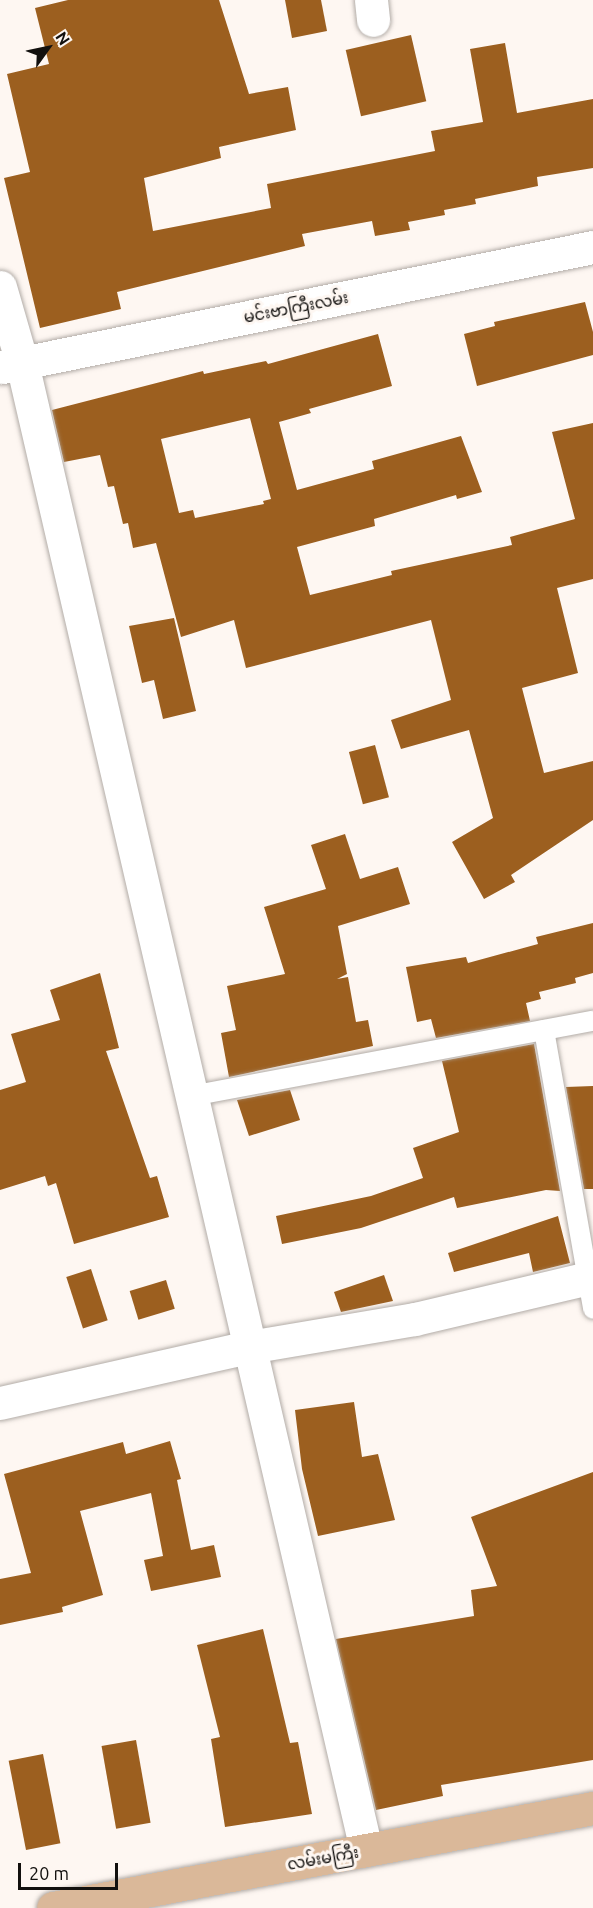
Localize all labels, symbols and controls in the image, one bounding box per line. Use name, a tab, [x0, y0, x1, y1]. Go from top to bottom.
north arrow	[18, 18, 78, 78]
text: N	[52, 28, 74, 48]
street label: မင်းဗာကြီးလမ်း	[242, 287, 350, 327]
street label: လမ်းမကြီး	[286, 1842, 360, 1874]
scale bar	[21, 1851, 122, 1889]
text: 20 m	[29, 1863, 69, 1883]

